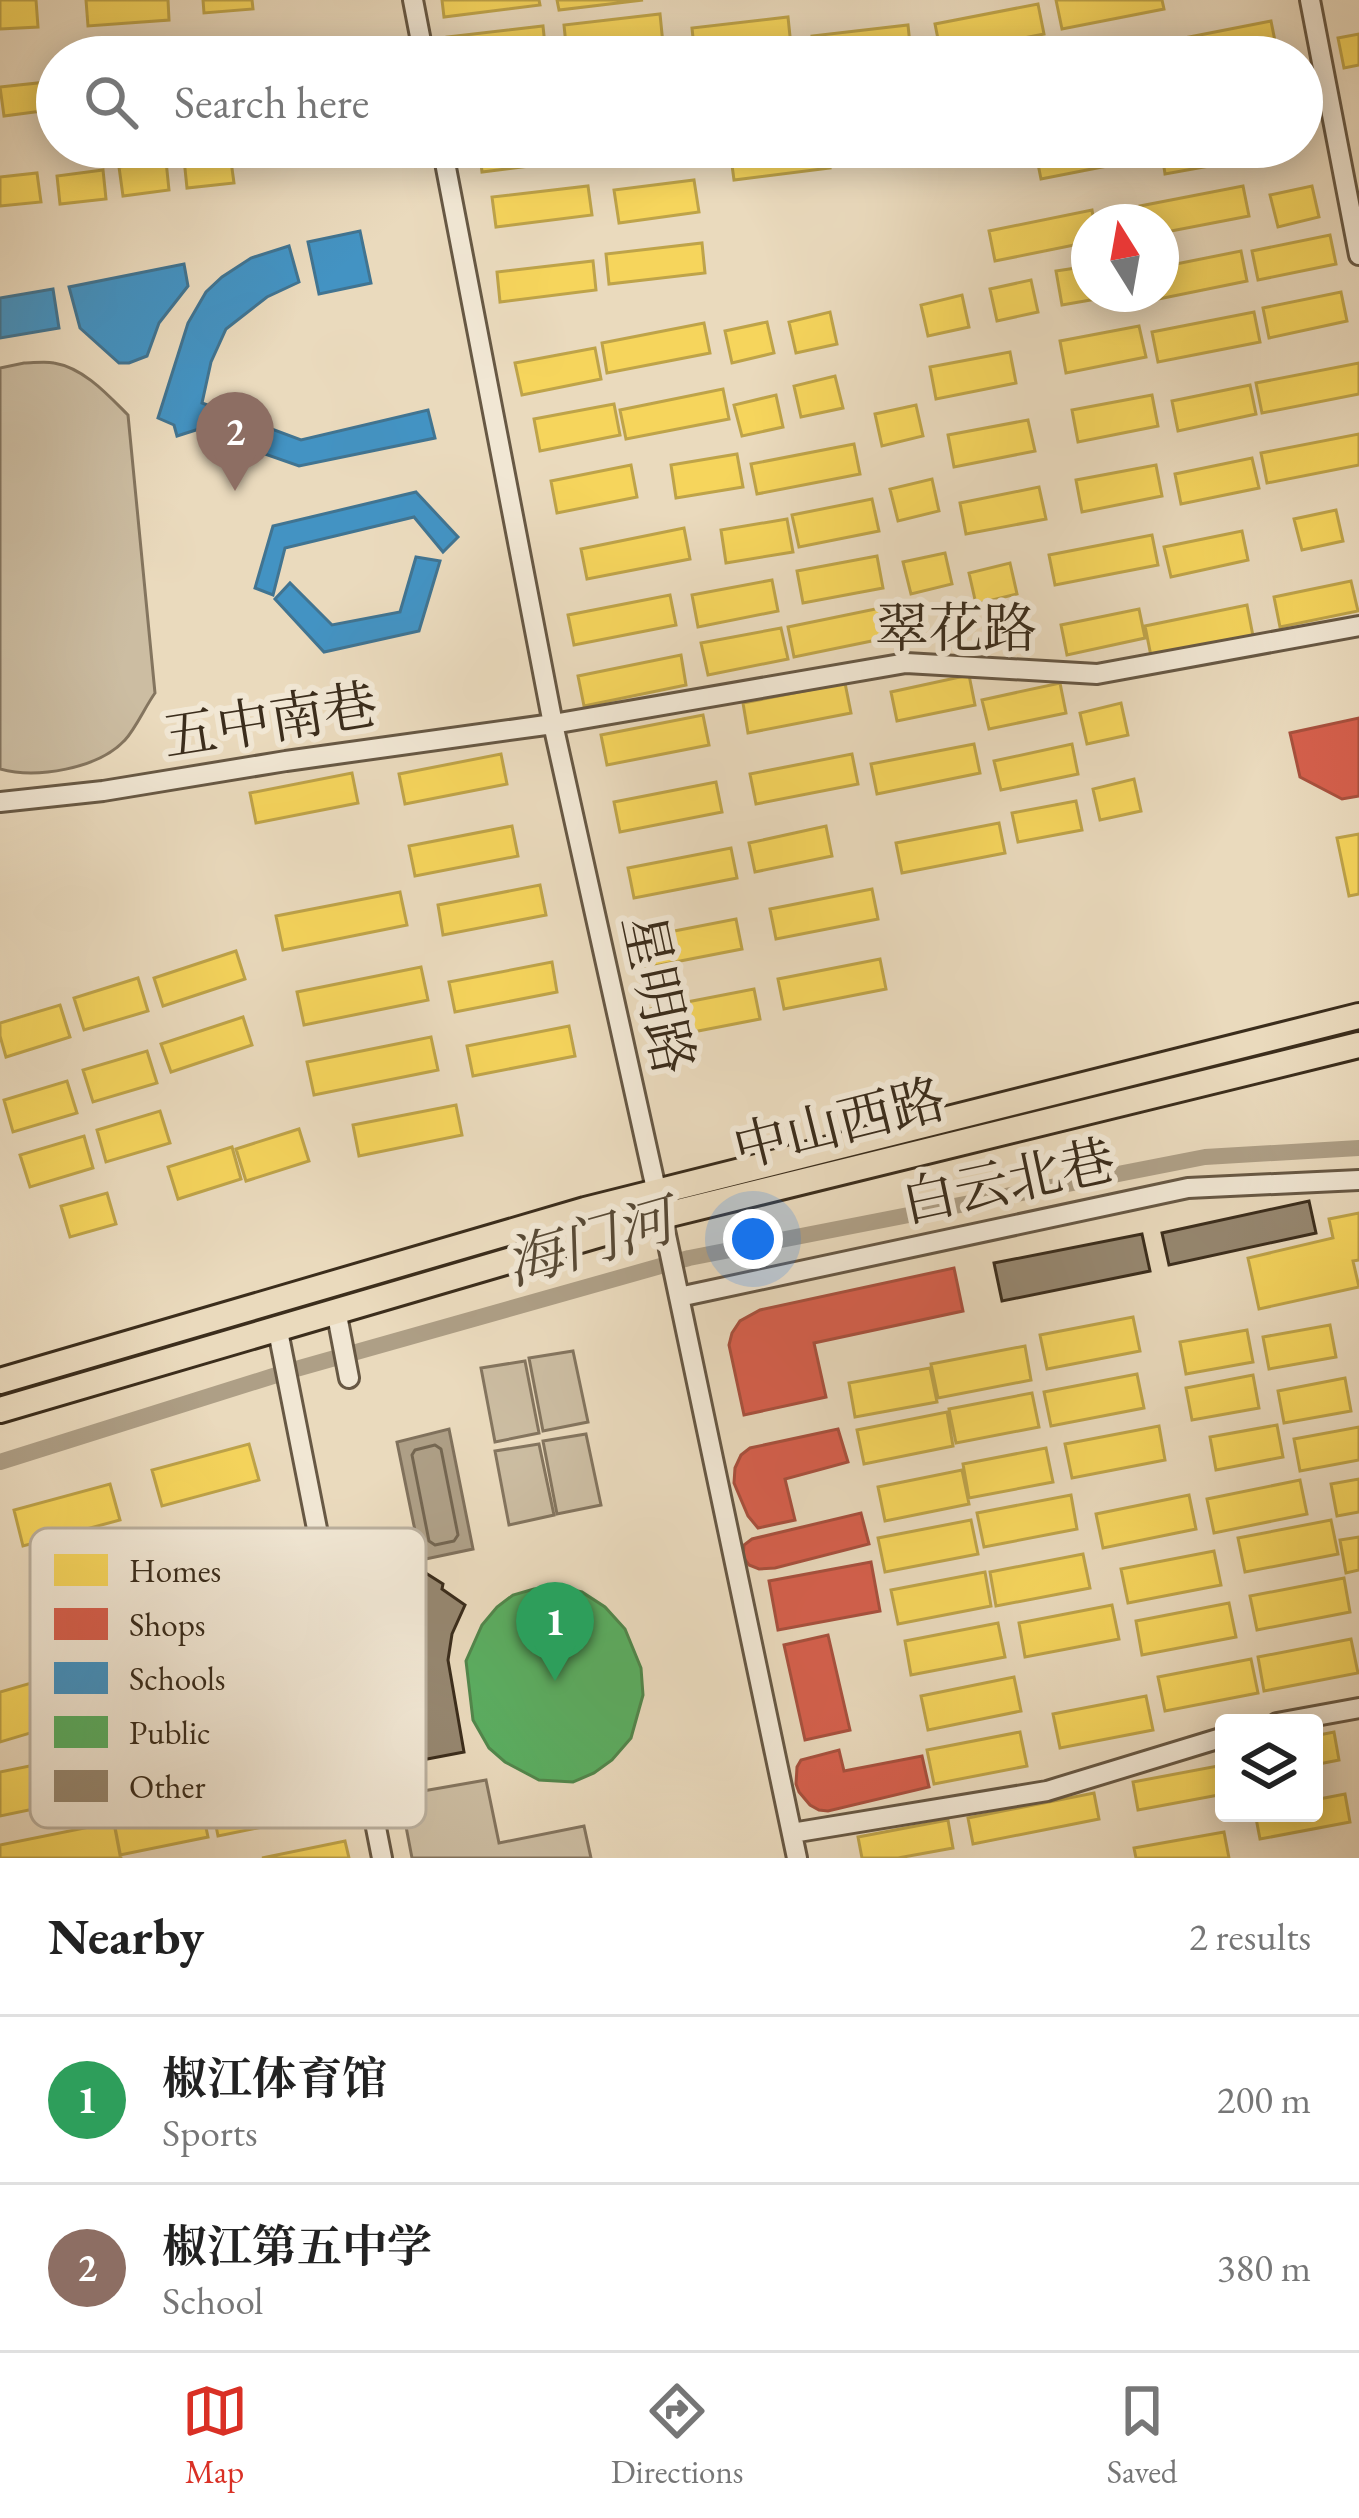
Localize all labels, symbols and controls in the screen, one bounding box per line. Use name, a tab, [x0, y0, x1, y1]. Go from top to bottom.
search box	[36, 36, 1323, 168]
icon: search	[78, 69, 144, 135]
text: Search here	[174, 73, 369, 131]
north arrow	[1071, 204, 1179, 312]
pin: 2	[196, 392, 274, 491]
street label: 翠花路	[875, 593, 1037, 663]
street label: 五中南巷	[158, 669, 382, 771]
street label: 星明路	[608, 907, 710, 1081]
street label: 中山西路	[726, 1063, 952, 1183]
street label: 白云北巷	[895, 1124, 1121, 1238]
water label: 海门河	[497, 1180, 690, 1301]
your location	[723, 1209, 783, 1269]
legend	[30, 1528, 426, 1828]
text: Homes	[129, 1549, 221, 1592]
pin: 1	[516, 1582, 594, 1681]
text: Shops	[129, 1603, 205, 1646]
text: Schools	[129, 1657, 226, 1700]
text: Public	[129, 1711, 211, 1754]
map controls	[1215, 1714, 1323, 1822]
button: layers	[1215, 1714, 1323, 1822]
text: Other	[129, 1765, 205, 1808]
text: Nearby	[48, 1903, 204, 1969]
text: 2 results	[1189, 1911, 1311, 1962]
text: 椒江体育馆	[162, 2049, 387, 2107]
text: 1	[77, 2074, 97, 2125]
text: 200 m	[1217, 2074, 1311, 2125]
text: Sports	[162, 2107, 258, 2158]
text: 椒江第五中学	[162, 2217, 432, 2275]
text: 2	[77, 2242, 97, 2293]
text: 380 m	[1217, 2242, 1311, 2293]
text: School	[162, 2275, 263, 2326]
tab: Map	[182, 2378, 248, 2493]
tab: Directions	[611, 2378, 744, 2493]
tab: Saved	[1107, 2378, 1177, 2493]

